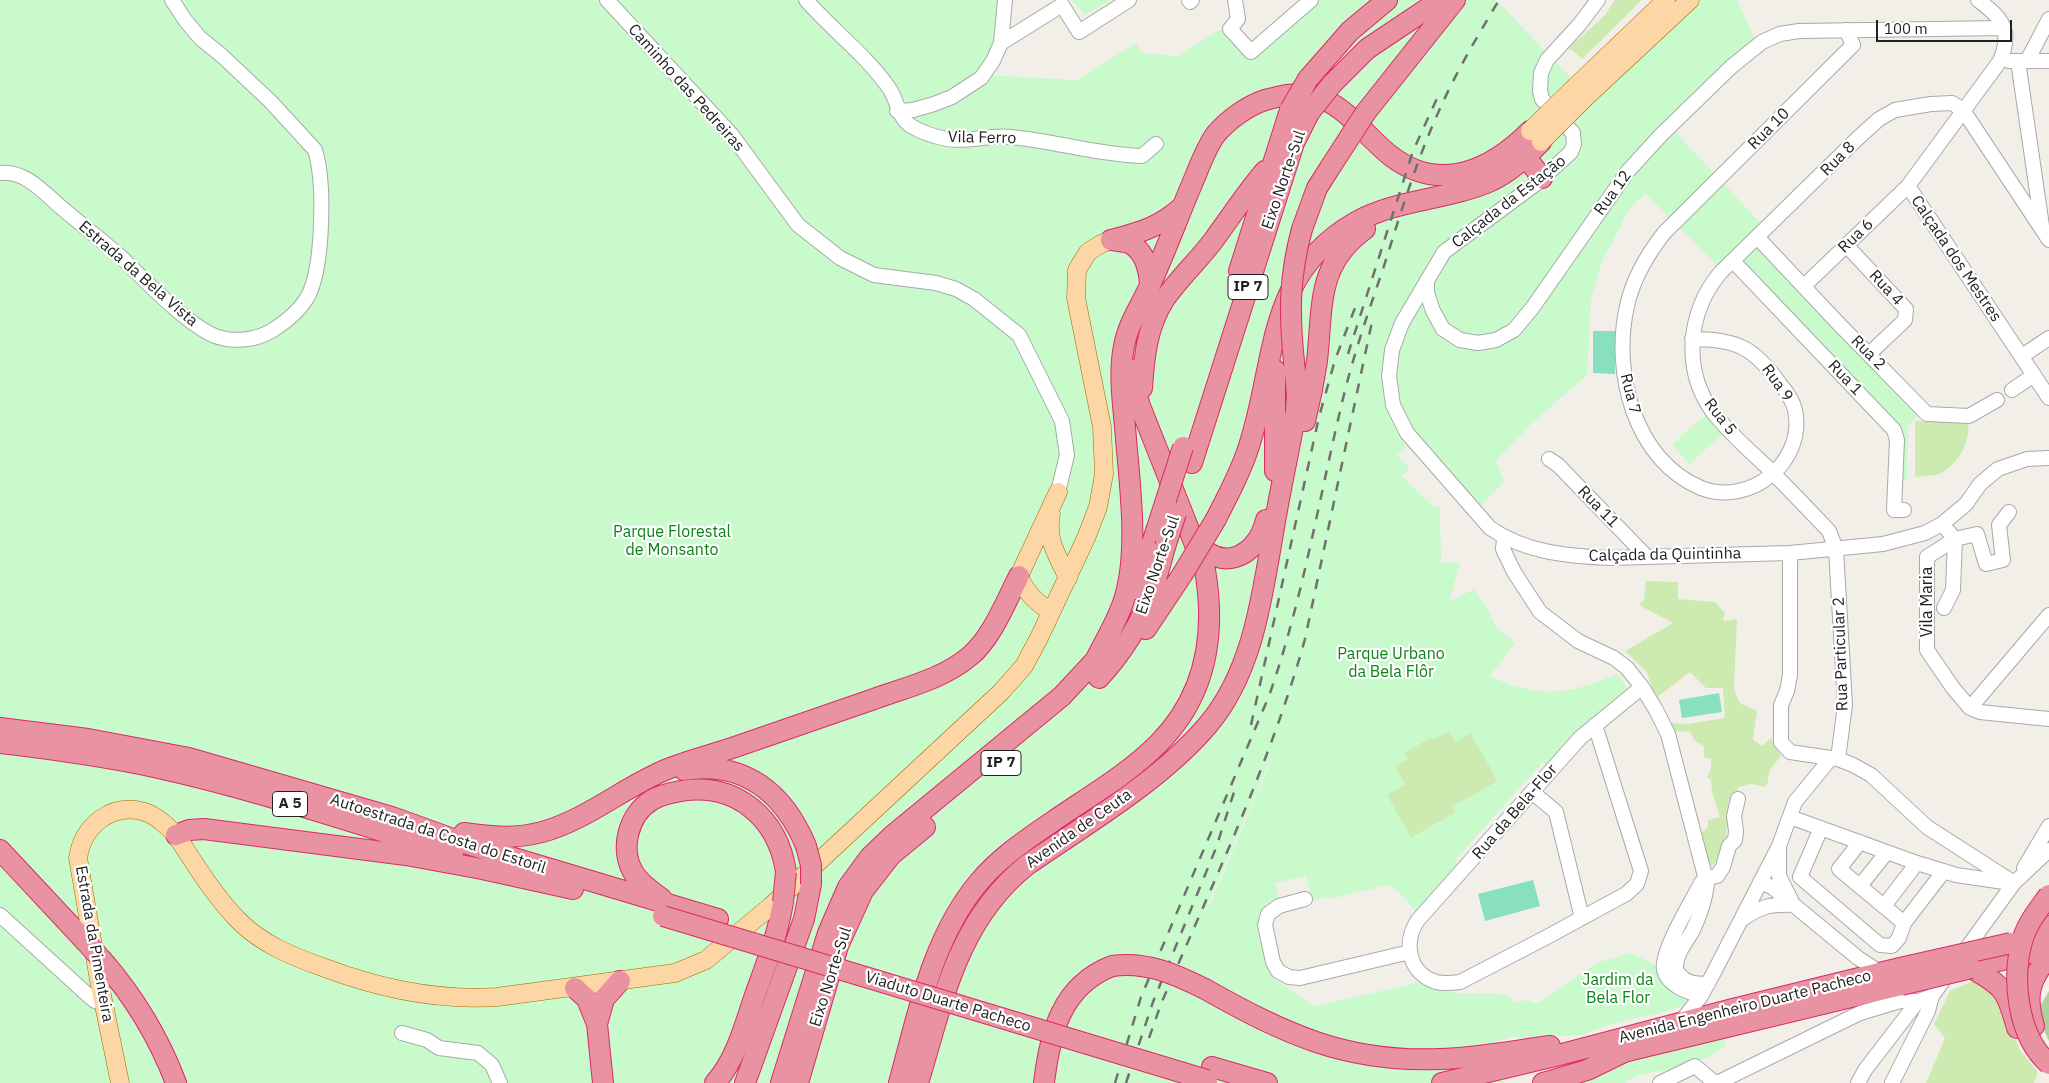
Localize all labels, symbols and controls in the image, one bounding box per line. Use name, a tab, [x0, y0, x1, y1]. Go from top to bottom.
scale bar	[1879, 10, 2015, 42]
text: 100 m	[1884, 19, 1928, 38]
street label: Caminho das Pedreiras	[624, 20, 748, 156]
street label: Rua 10	[1744, 104, 1794, 154]
street label: Vila Ferro	[948, 128, 1016, 148]
street label: Eixo Norte-Sul	[1258, 128, 1310, 232]
street label: Rua 8	[1817, 138, 1859, 180]
street label: Calçada da Estação	[1448, 152, 1570, 252]
street label: Rua 12	[1590, 167, 1636, 219]
street label: Calçada dos Mestres	[1907, 192, 2005, 326]
street label: Rua 6	[1834, 215, 1878, 257]
street label: Estrada da Bela Vista	[74, 217, 202, 331]
street label: Rua 4	[1865, 266, 1907, 310]
road number: IP 7	[1228, 274, 1268, 300]
street label: Rua 2	[1847, 332, 1889, 374]
street label: Rua 1	[1824, 356, 1866, 400]
street label: Rua 9	[1757, 361, 1797, 405]
street label: Rua 7	[1616, 372, 1644, 416]
street label: Rua 5	[1700, 395, 1740, 439]
street label: Rua 11	[1573, 482, 1623, 532]
street label: Eixo Norte-Sul	[1132, 513, 1184, 617]
park label: Parque Florestal de Monsanto	[613, 522, 731, 560]
street label: Calçada da Quintinha	[1589, 544, 1741, 566]
street label: Vila Maria	[1917, 567, 1937, 637]
street label: Rua Particular 2	[1829, 596, 1853, 712]
park label: Parque Urbano da Bela Flôr	[1337, 644, 1445, 682]
road number: IP 7	[981, 750, 1021, 776]
street label: Rua da Bela-Flor	[1468, 760, 1562, 864]
street label: Avenida de Ceuta	[1022, 785, 1136, 873]
street label: Autoestrada da Costa do Estoril	[328, 790, 548, 878]
road number: A 5	[272, 792, 308, 816]
street label: Estrada da Pimenteira	[71, 864, 117, 1024]
street label: Eixo Norte-Sul	[806, 925, 856, 1029]
street label: Avenida Engenheiro Duarte Pacheco	[1617, 966, 1873, 1048]
street label: Viaduto Duarte Pacheco	[863, 968, 1033, 1036]
park label: Jardim da Bela Flor	[1582, 970, 1654, 1008]

